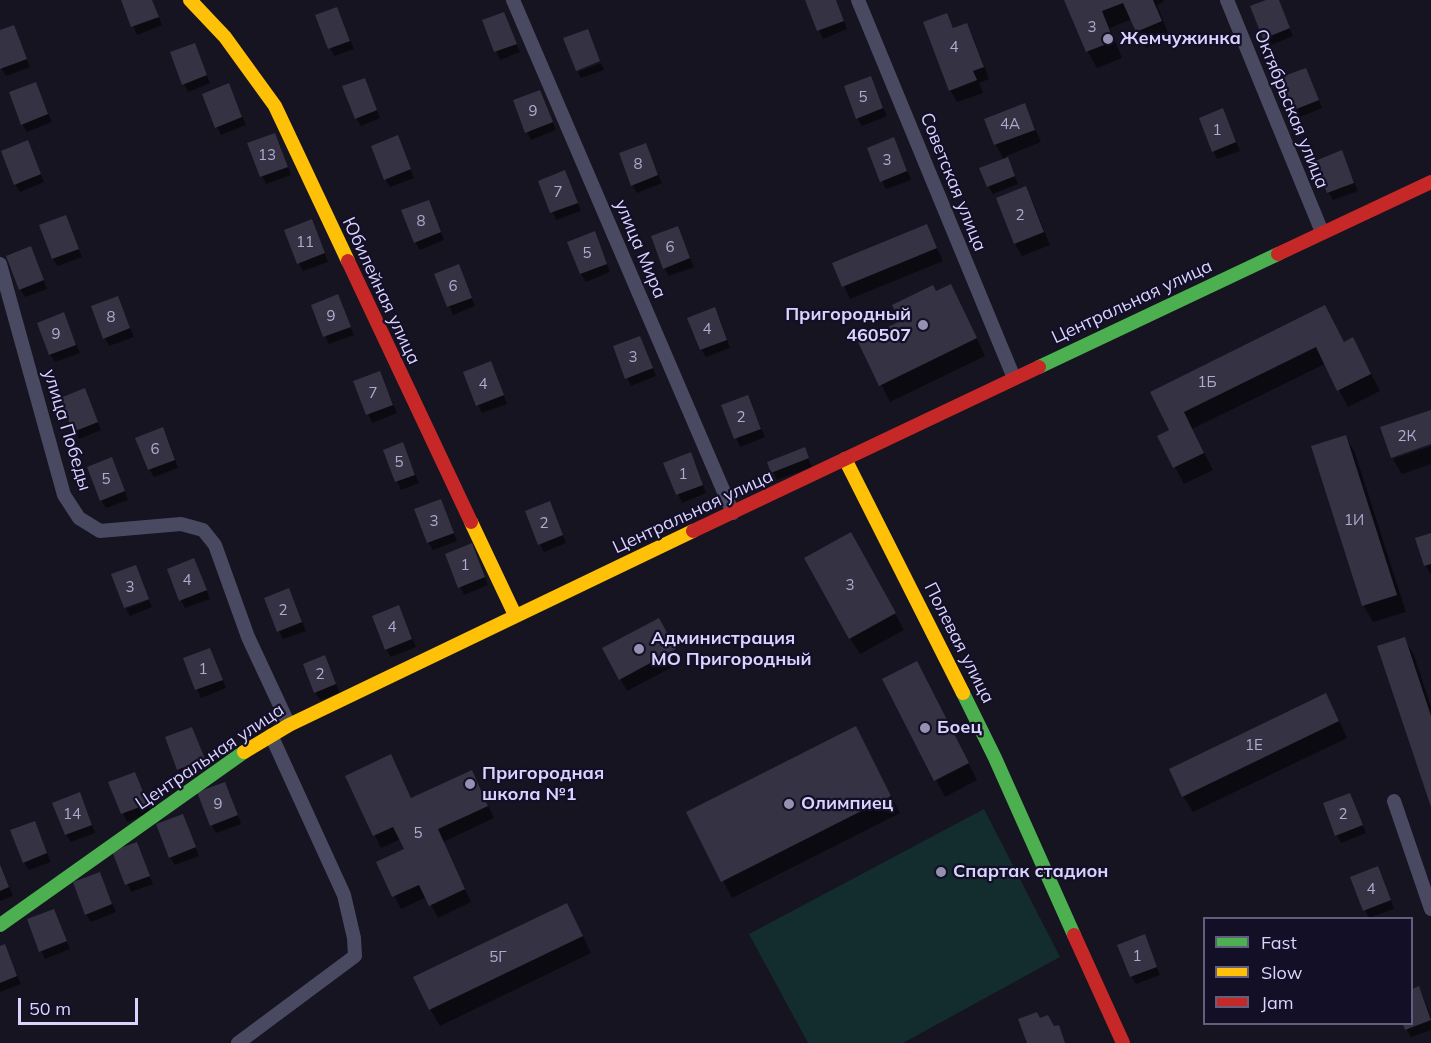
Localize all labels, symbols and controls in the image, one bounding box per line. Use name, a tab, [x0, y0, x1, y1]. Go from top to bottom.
house number: 3	[1088, 18, 1096, 36]
street label: Октябрьская улица	[1249, 26, 1333, 192]
place label: Жемчужинка	[1120, 28, 1241, 50]
marker: Жемчужинка	[1101, 32, 1115, 46]
house number: 4	[950, 38, 958, 56]
house number: 5	[859, 88, 867, 106]
house number: 9	[529, 102, 537, 120]
street label: Советская улица	[915, 110, 991, 254]
house number: 4А	[1000, 115, 1020, 133]
house number: 1	[1213, 121, 1221, 139]
house number: 13	[258, 146, 276, 164]
house number: 3	[883, 151, 891, 169]
house number: 8	[634, 155, 642, 173]
house number: 7	[554, 183, 562, 201]
street label: улица Мира	[609, 196, 671, 302]
house number: 2	[1016, 206, 1024, 224]
house number: 8	[417, 212, 425, 230]
street label: Юбилейная улица	[337, 214, 425, 368]
house number: 11	[296, 233, 314, 251]
house number: 6	[666, 238, 674, 256]
house number: 5	[583, 244, 591, 262]
street label: Центральная улица	[1048, 255, 1216, 349]
house number: 6	[449, 277, 457, 295]
place label: Пригородный 460507	[785, 304, 911, 346]
house number: 9	[327, 307, 335, 325]
house number: 8	[107, 308, 115, 326]
marker: Пригородный 460507	[916, 318, 930, 332]
house number: 4	[703, 320, 711, 338]
house number: 9	[52, 325, 60, 343]
house number: 3	[629, 348, 637, 366]
street label: улица Победы	[38, 367, 96, 493]
house number: 1Б	[1197, 373, 1217, 391]
house number: 4	[479, 375, 487, 393]
house number: 7	[369, 384, 377, 402]
house number: 2	[737, 408, 745, 426]
house number: 2К	[1398, 427, 1416, 445]
house number: 6	[151, 440, 159, 458]
house number: 5	[395, 453, 403, 471]
street label: Центральная улица	[609, 465, 777, 559]
house number: 1	[679, 465, 687, 483]
house number: 5	[102, 470, 110, 488]
house number: 1И	[1344, 511, 1364, 529]
house number: 3	[430, 512, 438, 530]
house number: 2	[540, 514, 548, 532]
house number: 1	[461, 556, 469, 574]
house number: 4	[183, 571, 191, 589]
house number: 3	[846, 576, 854, 594]
house number: 3	[126, 578, 134, 596]
street label: Полевая улица	[919, 579, 999, 707]
house number: 2	[279, 601, 287, 619]
house number: 4	[388, 618, 396, 636]
place label: Администрация МО Пригородный	[651, 628, 812, 670]
marker: Администрация МО Пригородный	[632, 642, 646, 656]
house number: 1	[199, 660, 207, 678]
house number: 2	[316, 665, 324, 683]
street label: Центральная улица	[132, 699, 288, 815]
place label: Боец	[937, 717, 982, 739]
marker: Боец	[918, 721, 932, 735]
house number: 1Е	[1245, 736, 1263, 754]
place label: Пригородная школа №1	[482, 763, 604, 806]
marker: Пригородная школа №1	[463, 777, 477, 791]
place label: Олимпиец	[801, 793, 893, 815]
house number: 9	[214, 795, 222, 813]
marker: Олимпиец	[782, 797, 796, 811]
house number: 14	[63, 805, 81, 823]
house number: 2	[1339, 805, 1347, 823]
house number: 5	[414, 824, 422, 842]
place label: Спартак стадион	[953, 861, 1108, 883]
marker: Спартак стадион	[934, 865, 948, 879]
house number: 4	[1367, 880, 1375, 898]
legend	[1203, 917, 1413, 1025]
text: Fast	[1261, 931, 1297, 954]
house number: 1	[1133, 947, 1141, 965]
house number: 5Г	[489, 948, 507, 966]
text: Slow	[1261, 961, 1302, 984]
scale bar	[21, 986, 141, 1024]
text: Jam	[1261, 991, 1294, 1014]
text: 50 m	[29, 997, 71, 1020]

